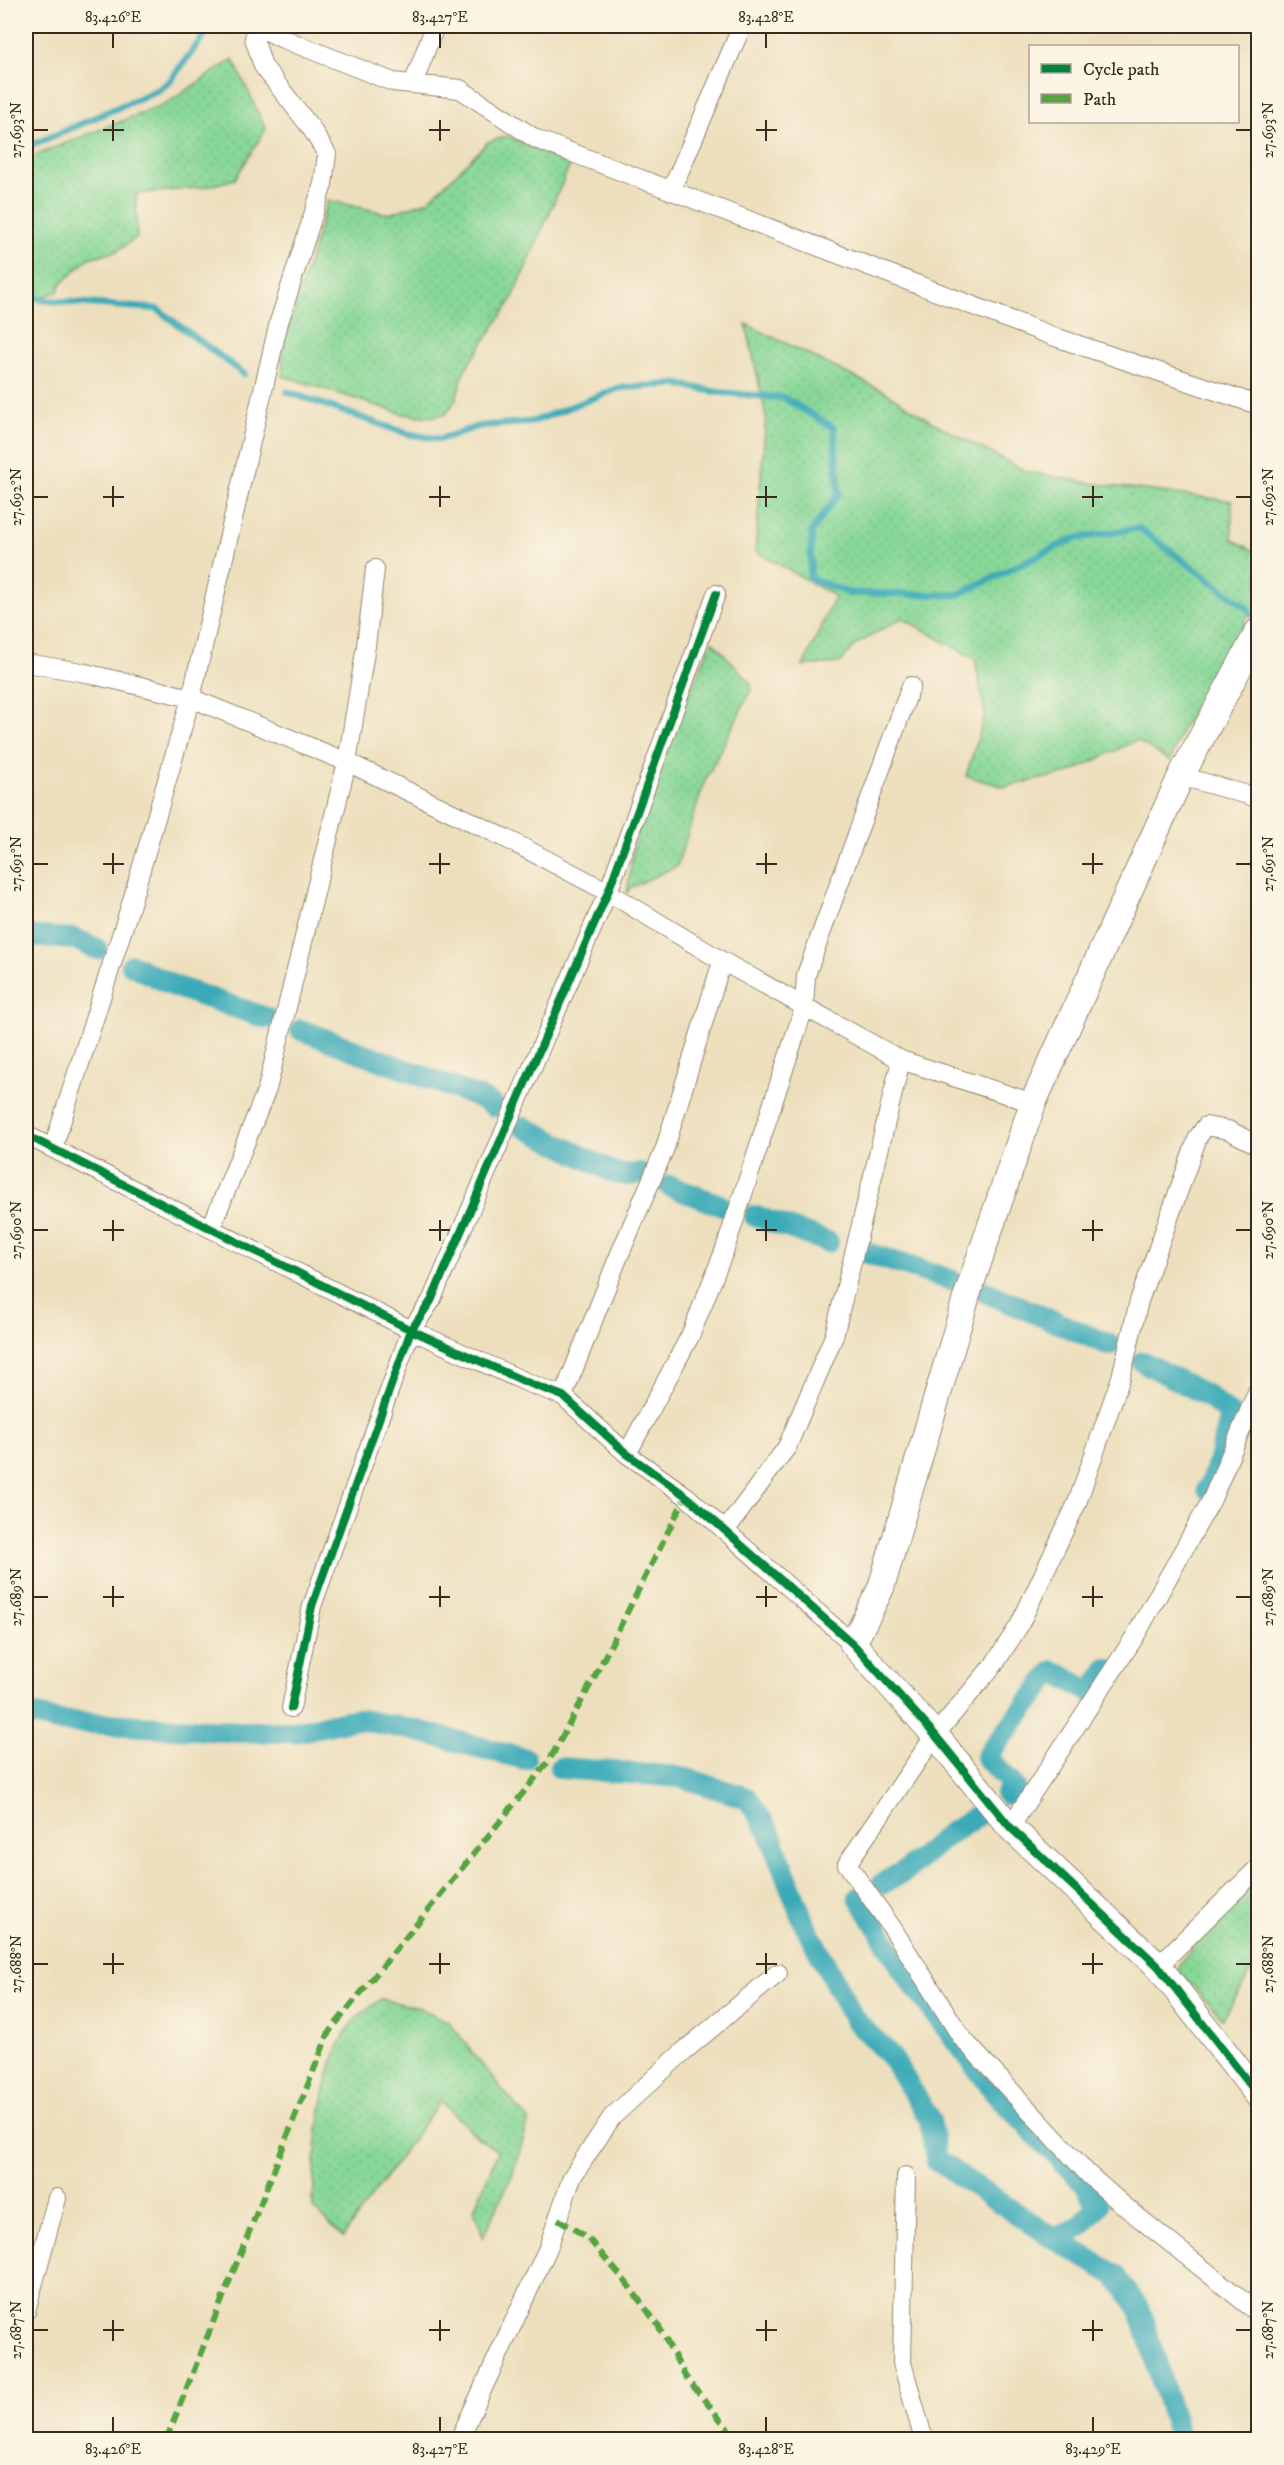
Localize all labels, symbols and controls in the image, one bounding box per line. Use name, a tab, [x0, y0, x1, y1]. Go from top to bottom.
text: 83.426°E	[85, 8, 141, 27]
text: 83.427°E	[412, 8, 468, 27]
text: 83.428°E	[738, 8, 794, 27]
legend	[1029, 45, 1239, 123]
text: Cycle path	[1083, 59, 1160, 81]
text: Path	[1083, 89, 1117, 111]
text: 27.693°N	[7, 102, 26, 158]
text: 27.693°N	[1259, 102, 1278, 158]
text: 27.692°N	[7, 468, 26, 526]
text: 27.692°N	[1259, 468, 1278, 526]
text: 27.691°N	[7, 836, 26, 892]
text: 27.691°N	[1259, 836, 1278, 892]
text: 27.690°N	[7, 1201, 26, 1259]
text: 27.690°N	[1259, 1201, 1278, 1259]
text: 27.689°N	[7, 1568, 26, 1626]
text: 27.689°N	[1259, 1568, 1278, 1626]
text: 27.688°N	[7, 1935, 26, 1993]
text: 27.688°N	[1259, 1935, 1278, 1993]
text: 27.687°N	[7, 2301, 26, 2359]
text: 27.687°N	[1259, 2301, 1278, 2359]
text: 83.426°E	[85, 2440, 141, 2459]
text: 83.427°E	[412, 2440, 468, 2459]
text: 83.428°E	[738, 2440, 794, 2459]
text: 83.429°E	[1065, 2440, 1121, 2459]

